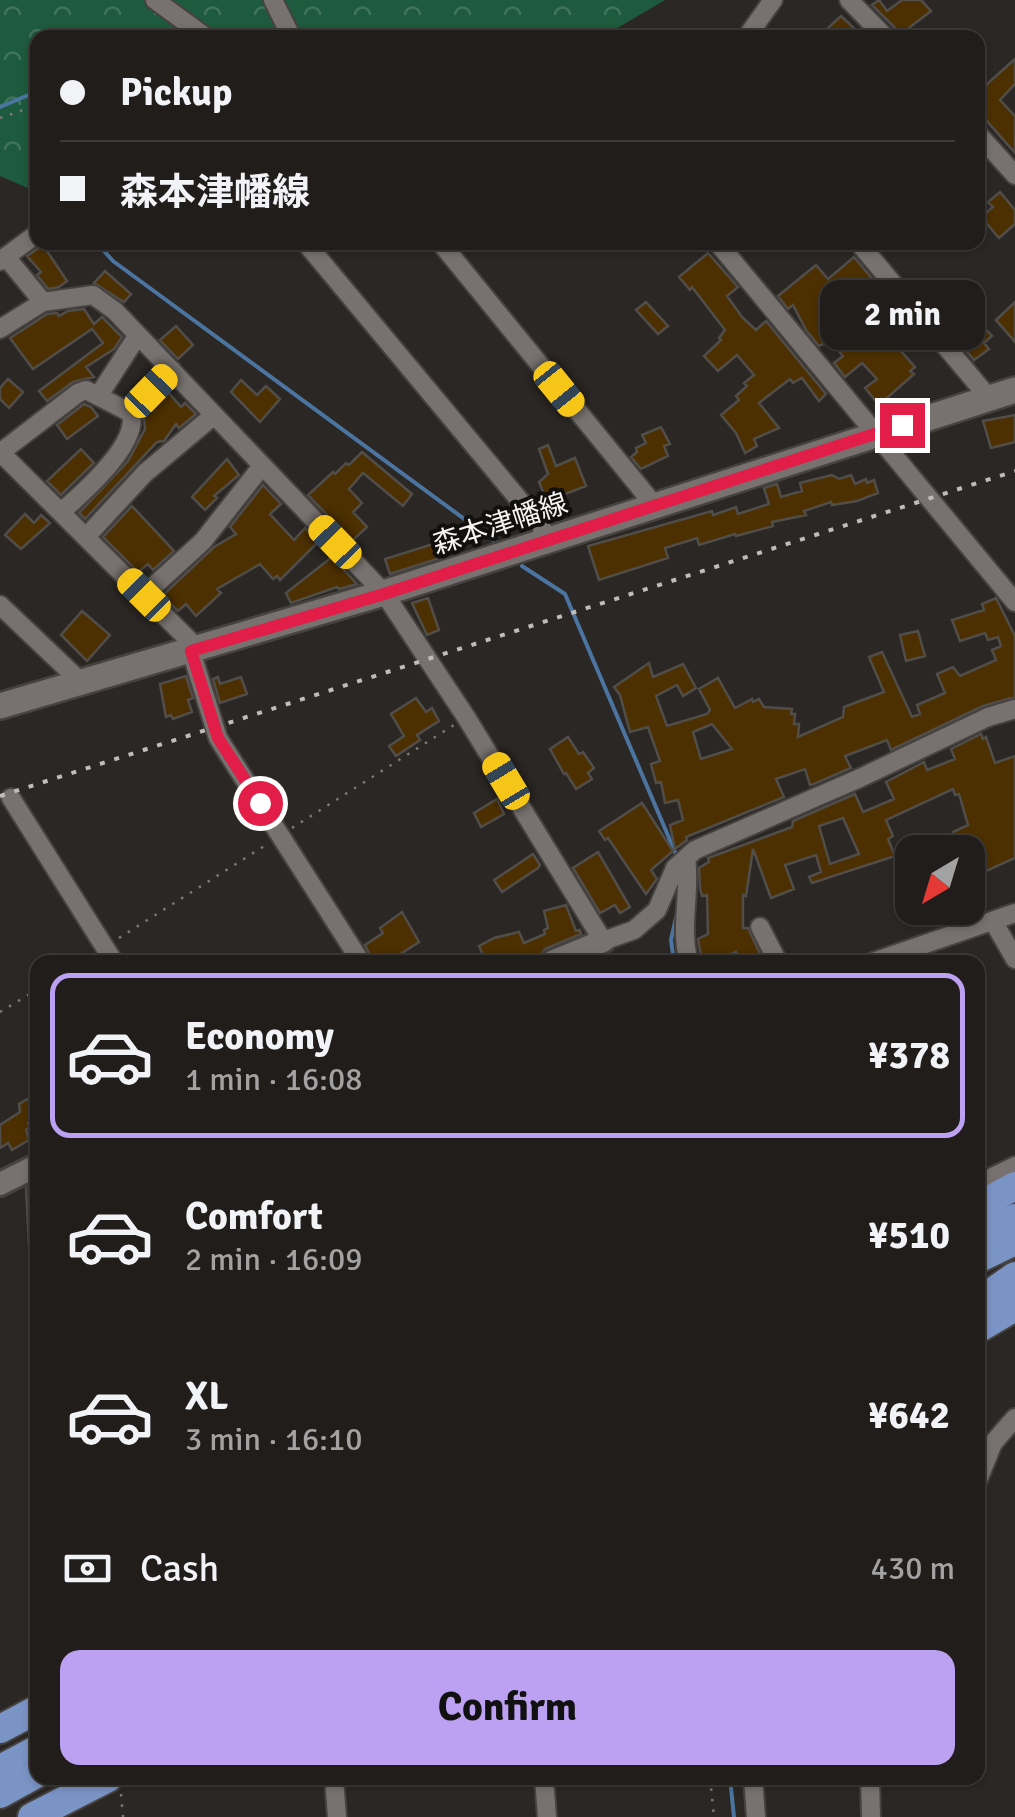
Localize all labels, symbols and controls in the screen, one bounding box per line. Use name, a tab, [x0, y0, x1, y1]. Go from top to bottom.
text: Pickup	[120, 69, 232, 116]
text: 森本津幡線	[120, 169, 310, 216]
callout: 2 min	[820, 280, 984, 350]
text: 2 min	[864, 295, 941, 334]
car	[528, 356, 590, 422]
car	[119, 359, 183, 423]
route end	[880, 403, 925, 448]
street label: 森本津幡線	[428, 486, 572, 562]
car	[303, 510, 367, 574]
car	[112, 563, 176, 627]
car	[478, 748, 534, 814]
route start	[238, 781, 283, 826]
north arrow	[895, 835, 985, 925]
map controls	[895, 835, 985, 925]
icon: car	[65, 1011, 155, 1101]
text: Economy	[185, 1013, 334, 1060]
text: ¥378	[868, 1032, 950, 1079]
text: 1 min · 16:08	[185, 1060, 363, 1099]
icon: car	[65, 1191, 155, 1281]
text: Comfort	[185, 1193, 323, 1240]
text: ¥510	[868, 1212, 950, 1259]
text: 2 min · 16:09	[185, 1240, 363, 1279]
icon: car	[65, 1371, 155, 1461]
text: XL	[185, 1373, 228, 1420]
text: ¥642	[868, 1392, 950, 1439]
text: 3 min · 16:10	[185, 1420, 363, 1459]
icon: cash	[60, 1541, 115, 1596]
text: Cash	[140, 1545, 219, 1592]
text: 430 m	[871, 1549, 955, 1588]
button: Confirm	[60, 1650, 955, 1765]

